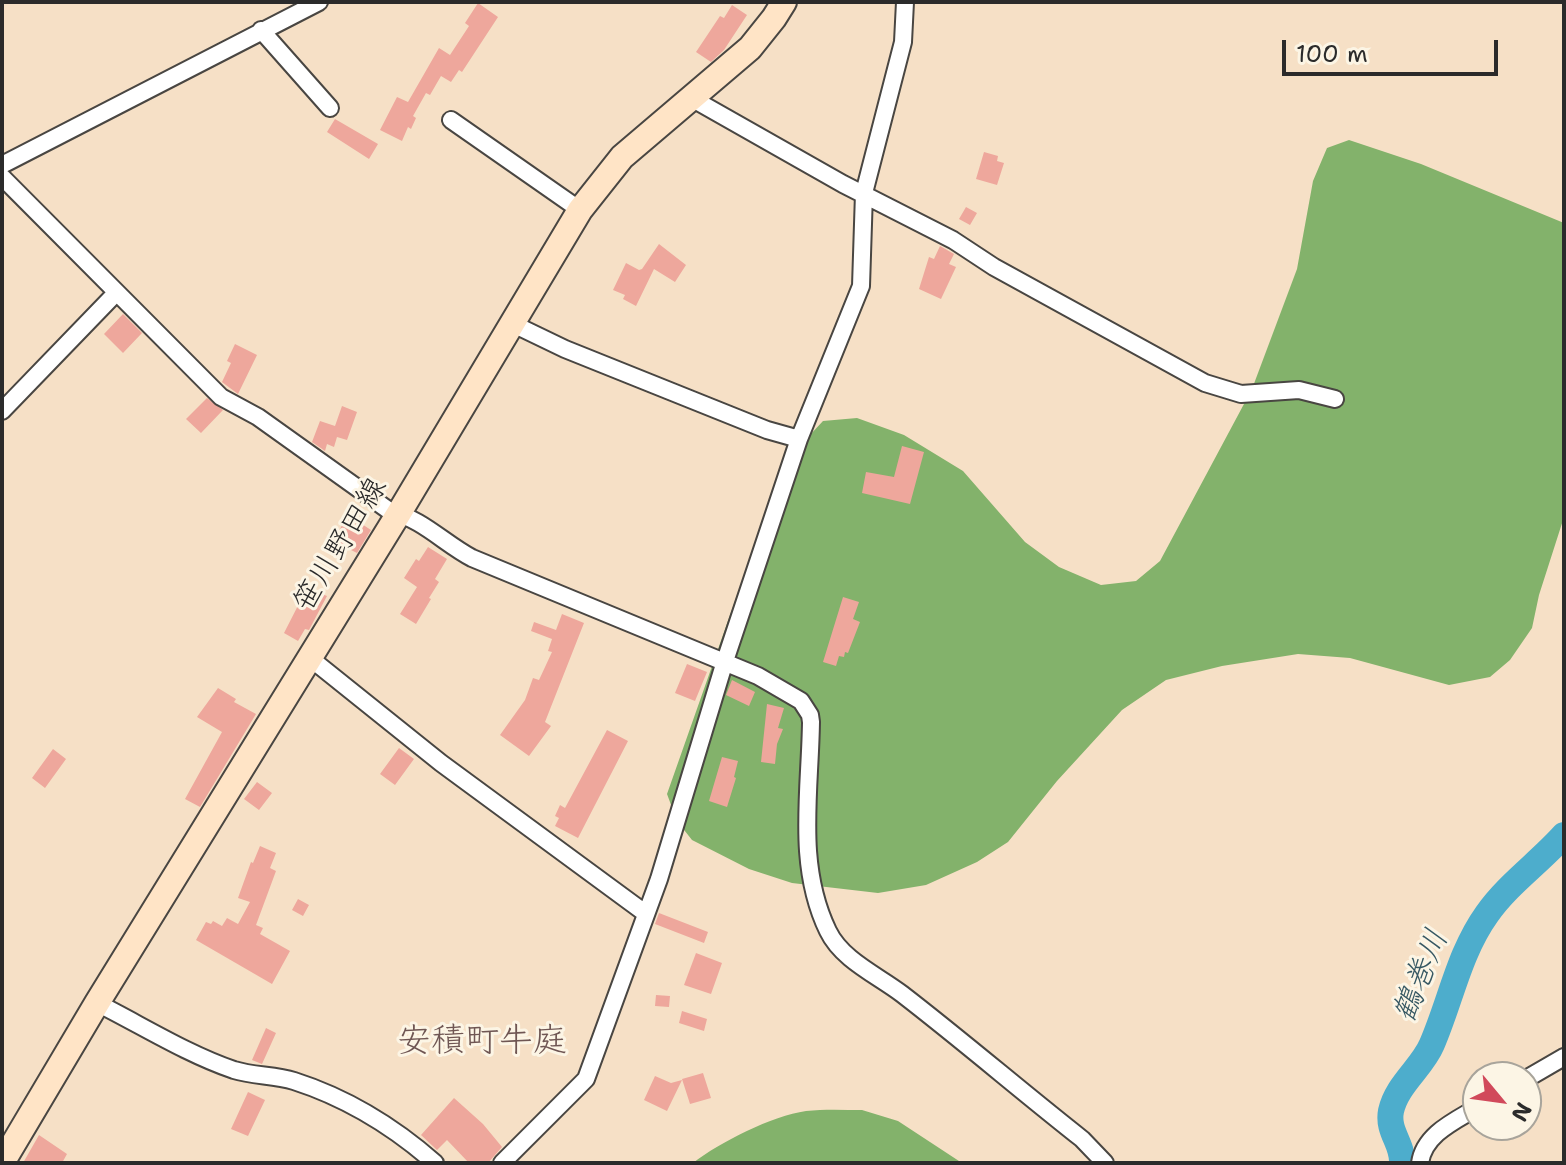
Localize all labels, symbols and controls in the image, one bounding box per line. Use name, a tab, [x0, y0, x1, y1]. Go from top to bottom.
scale bar	[1286, 24, 1502, 74]
text: 100 m	[1296, 38, 1368, 70]
street label: 笹川野田線	[287, 471, 395, 619]
water label: 鶴巻川	[1386, 924, 1458, 1028]
district label: 安積町牛庭	[397, 1022, 567, 1062]
north arrow	[1462, 1061, 1542, 1141]
text: N	[1505, 1097, 1539, 1127]

